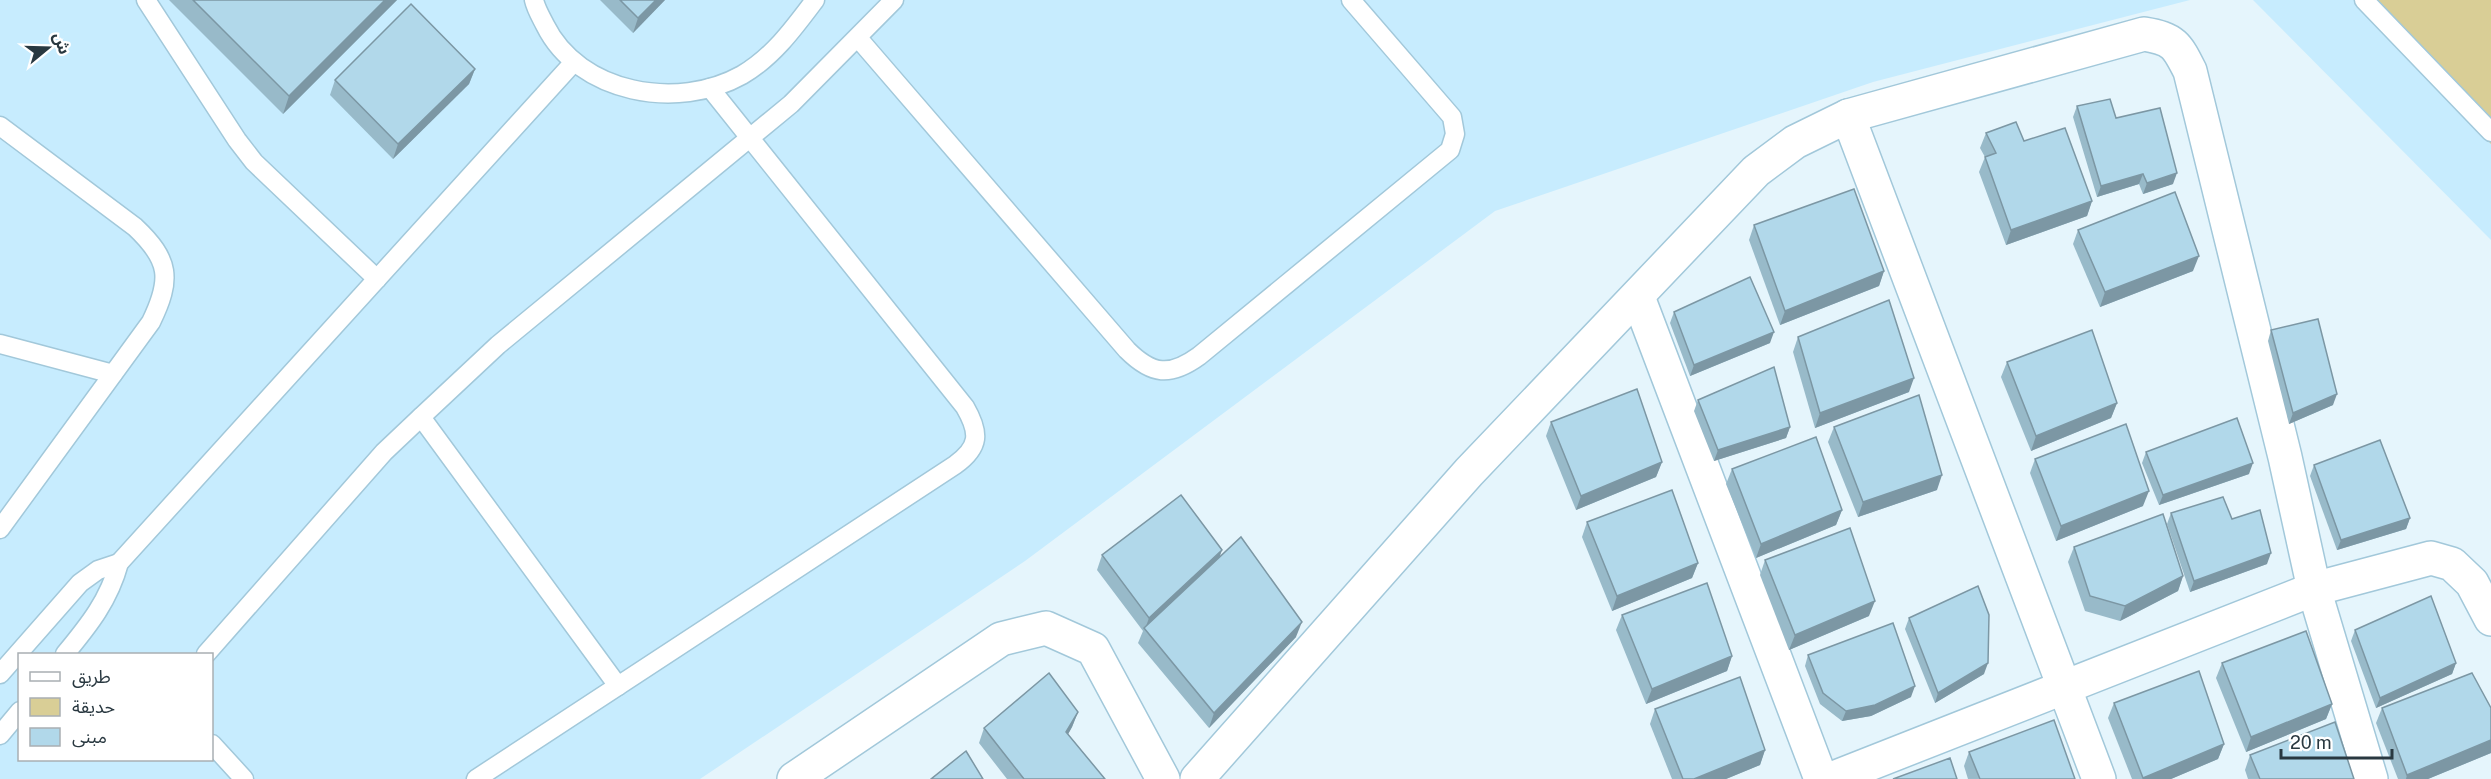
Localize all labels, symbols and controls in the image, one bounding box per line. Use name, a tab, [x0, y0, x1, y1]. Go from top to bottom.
north arrow	[18, 18, 78, 78]
text: ش	[49, 30, 74, 57]
legend	[18, 653, 213, 761]
text: طريق	[72, 666, 111, 688]
text: حديقة	[72, 696, 115, 717]
scale bar	[2281, 722, 2392, 760]
text: مبنى	[72, 726, 107, 748]
text: 20 m	[2290, 732, 2332, 753]

